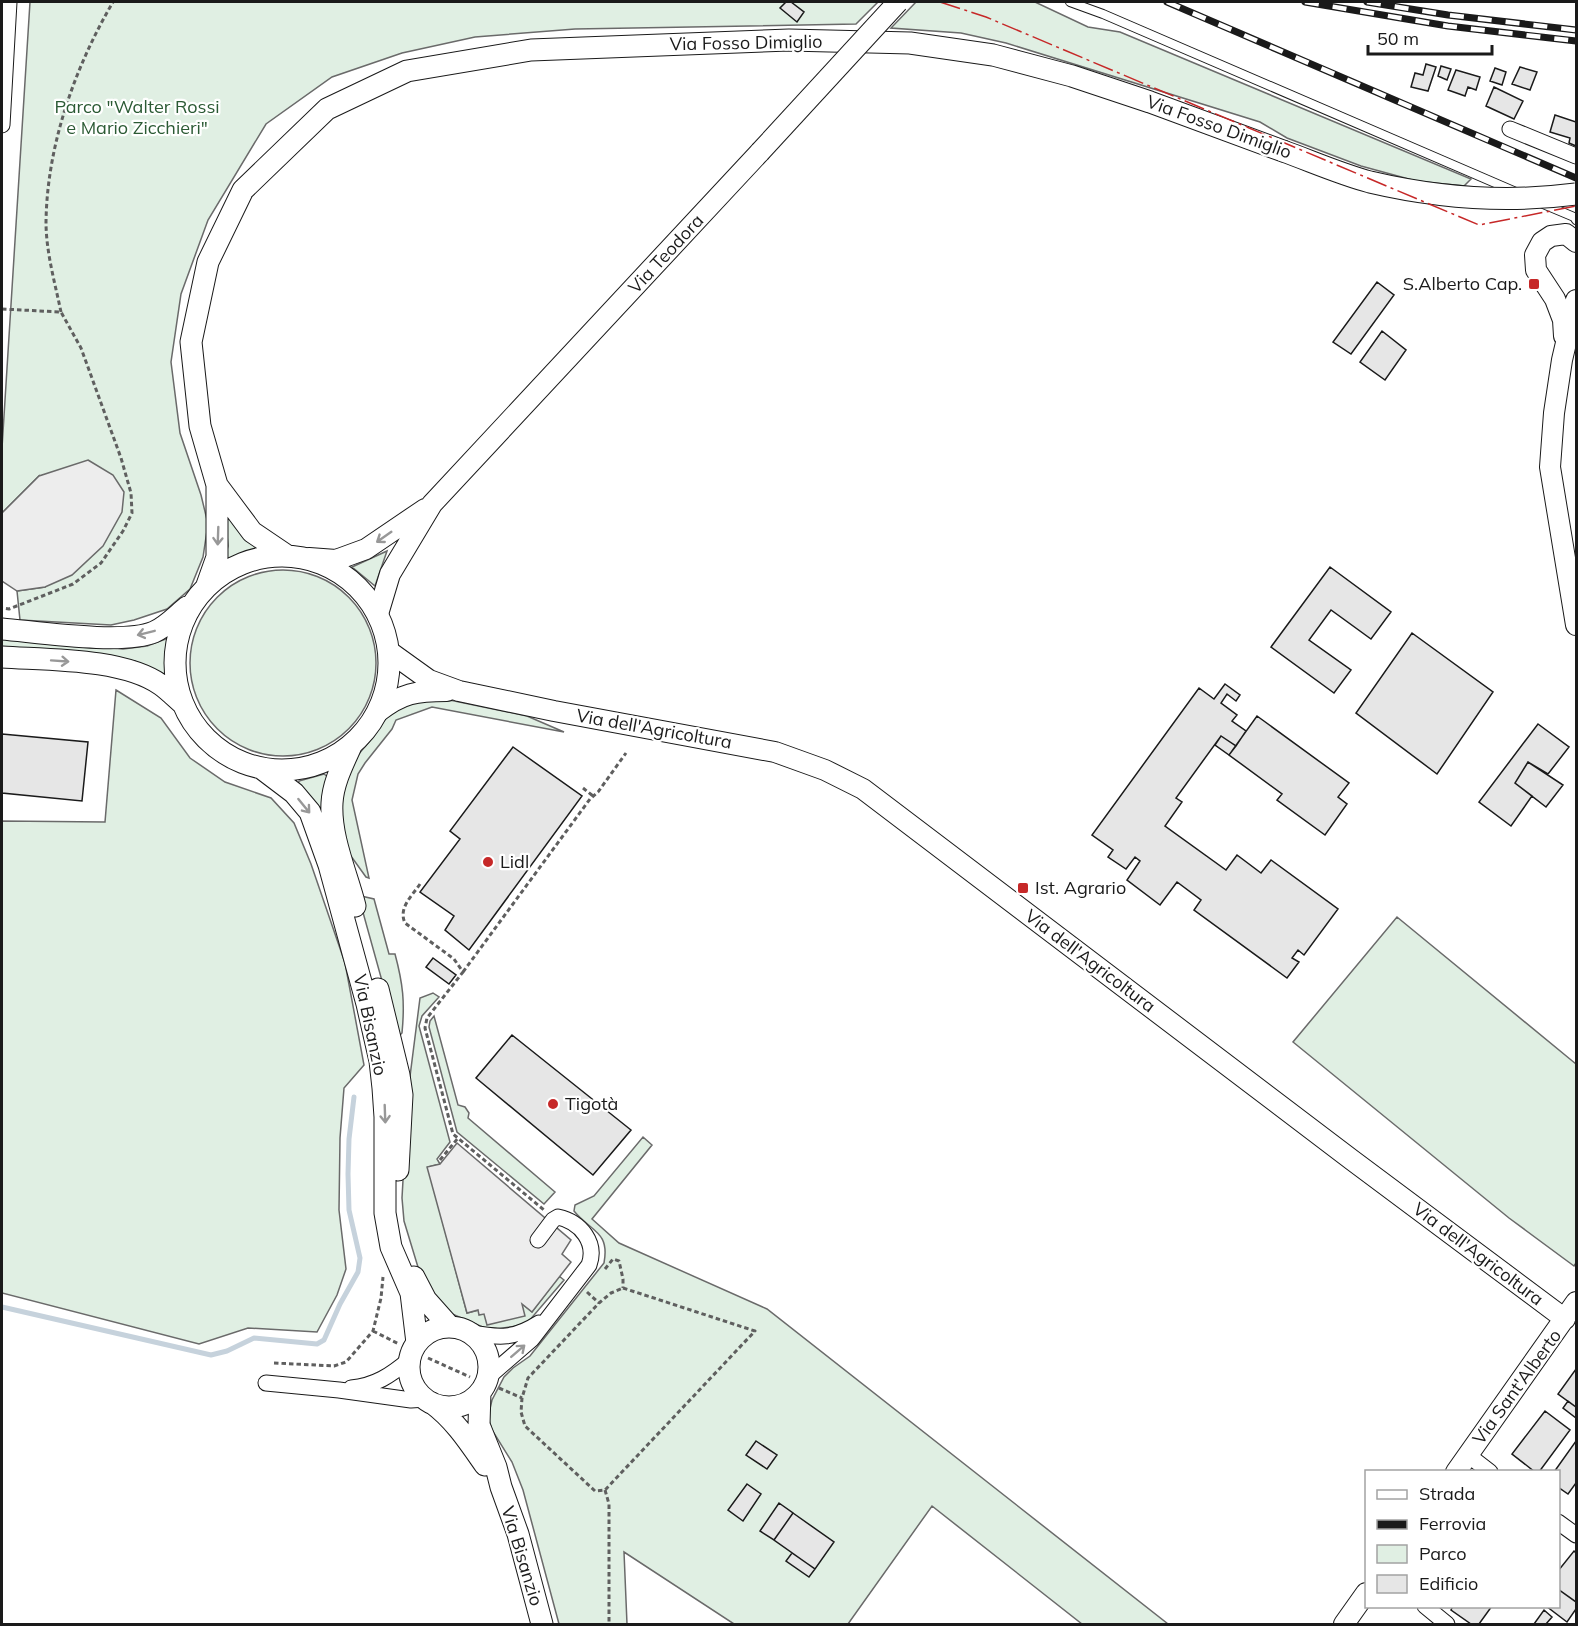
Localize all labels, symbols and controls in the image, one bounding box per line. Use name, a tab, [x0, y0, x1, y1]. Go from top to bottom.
scale bar	[1368, 18, 1492, 56]
text: 50 m	[1377, 27, 1419, 50]
street label: Via Fosso Dimiglio	[669, 30, 823, 55]
street label: Via Fosso Dimiglio	[1143, 90, 1295, 163]
park label: Parco "Walter Rossi e Mario Zicchieri"	[54, 95, 220, 139]
street label: Via Teodora	[623, 209, 708, 298]
place label: S.Alberto Cap.	[1403, 272, 1522, 295]
marker: S.Alberto Cap.	[1527, 277, 1541, 291]
one-way arrow	[212, 525, 223, 545]
one-way arrow	[376, 531, 393, 543]
one-way arrow	[137, 627, 156, 639]
one-way arrow	[49, 656, 69, 667]
street label: Via dell'Agricoltura	[575, 704, 734, 754]
one-way arrow	[298, 798, 311, 814]
place label: Lidl	[500, 850, 529, 873]
marker: Lidl	[481, 855, 495, 869]
place label: Ist. Agrario	[1035, 876, 1126, 899]
marker: Ist. Agrario	[1016, 881, 1030, 895]
street label: Via dell'Agricoltura	[1020, 904, 1160, 1017]
street label: Via Bisanzio	[349, 972, 392, 1078]
place label: Tigotà	[565, 1092, 618, 1115]
marker: Tigotà	[546, 1097, 560, 1111]
one-way arrow	[379, 1104, 390, 1124]
street label: Via dell'Agricoltura	[1408, 1197, 1548, 1310]
street label: Via Sant'Alberto	[1467, 1325, 1566, 1449]
one-way arrow	[510, 1344, 525, 1358]
legend	[1365, 1470, 1560, 1608]
text: Strada	[1419, 1482, 1475, 1505]
street label: Via Bisanzio	[496, 1503, 549, 1608]
text: Ferrovia	[1419, 1512, 1486, 1535]
text: Parco	[1419, 1542, 1467, 1565]
text: Edificio	[1419, 1572, 1478, 1595]

